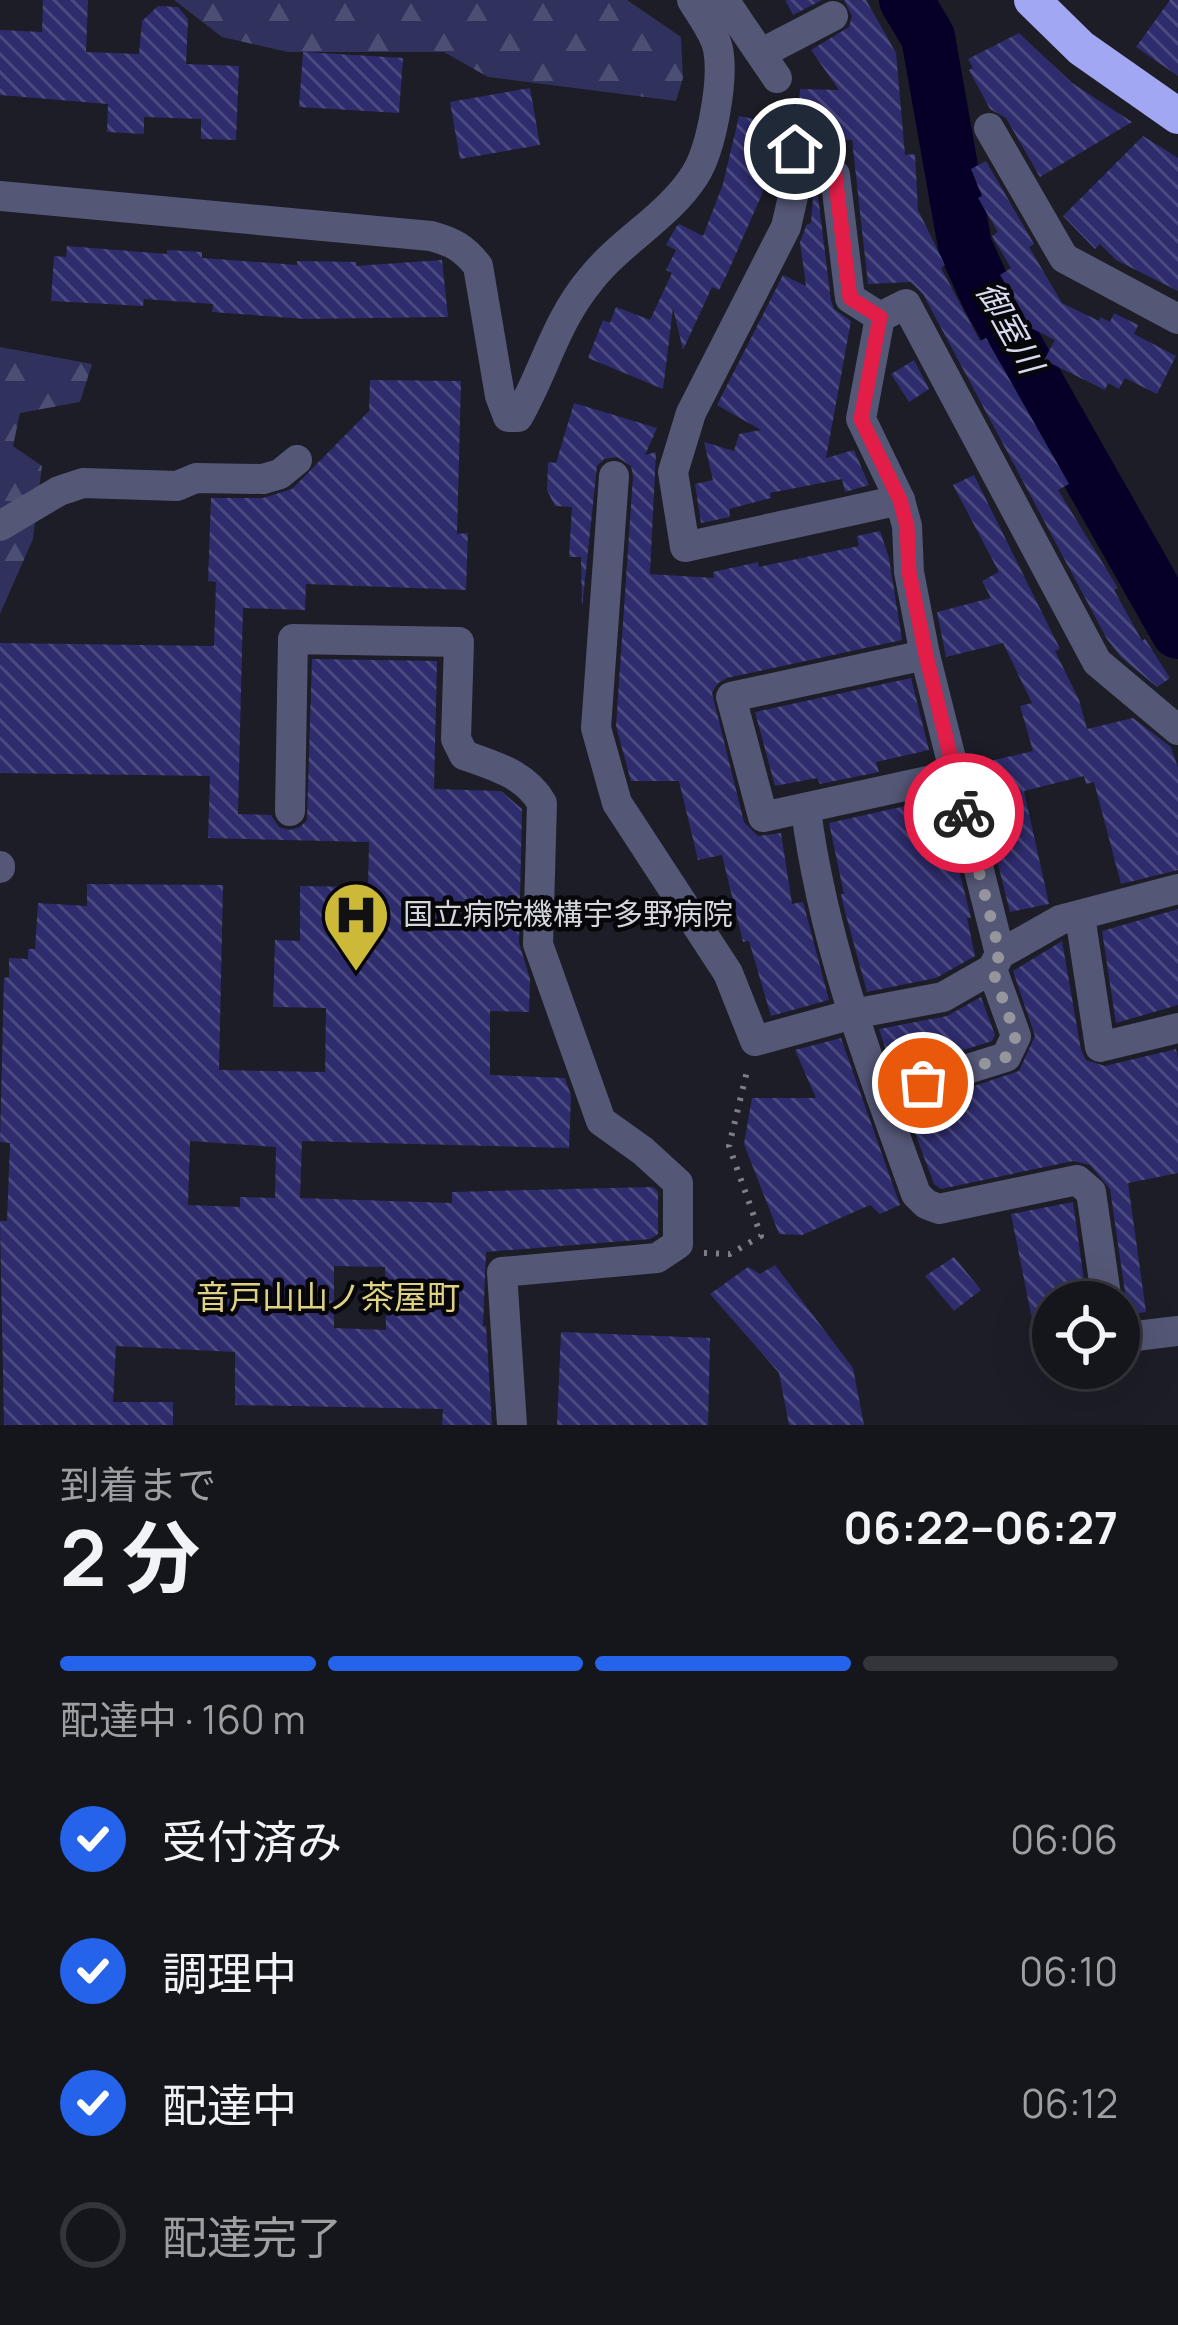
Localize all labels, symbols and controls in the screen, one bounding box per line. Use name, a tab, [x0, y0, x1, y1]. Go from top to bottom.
pin	[744, 98, 846, 200]
icon: home	[762, 116, 828, 182]
water label: 御室川	[967, 273, 1056, 384]
courier	[904, 753, 1024, 873]
icon: bike	[931, 780, 997, 846]
hospital icon: 国立病院機構宇多野病院	[321, 880, 391, 974]
place label: 国立病院機構宇多野病院	[403, 893, 733, 934]
pin	[872, 1032, 974, 1134]
icon: bag	[890, 1050, 956, 1116]
district label: 音戸山山ノ茶屋町	[196, 1274, 460, 1319]
map controls	[1032, 1281, 1140, 1389]
button: locate	[1032, 1281, 1140, 1389]
text: 到着まで	[60, 1457, 216, 1511]
text: 06:22–06:27	[843, 1496, 1118, 1558]
text: 2 分	[60, 1503, 200, 1609]
text: 配達中 · 160 m	[60, 1692, 306, 1746]
icon: check	[60, 1806, 126, 1872]
text: 受付済み	[162, 1810, 342, 1872]
text: 06:06	[1010, 1812, 1118, 1866]
icon: check	[60, 1938, 126, 2004]
text: 調理中	[162, 1942, 297, 2004]
text: 06:10	[1019, 1944, 1118, 1998]
icon: check	[60, 2070, 126, 2136]
text: 配達中	[162, 2074, 297, 2136]
text: 06:12	[1021, 2076, 1118, 2130]
text: 配達完了	[162, 2206, 342, 2268]

